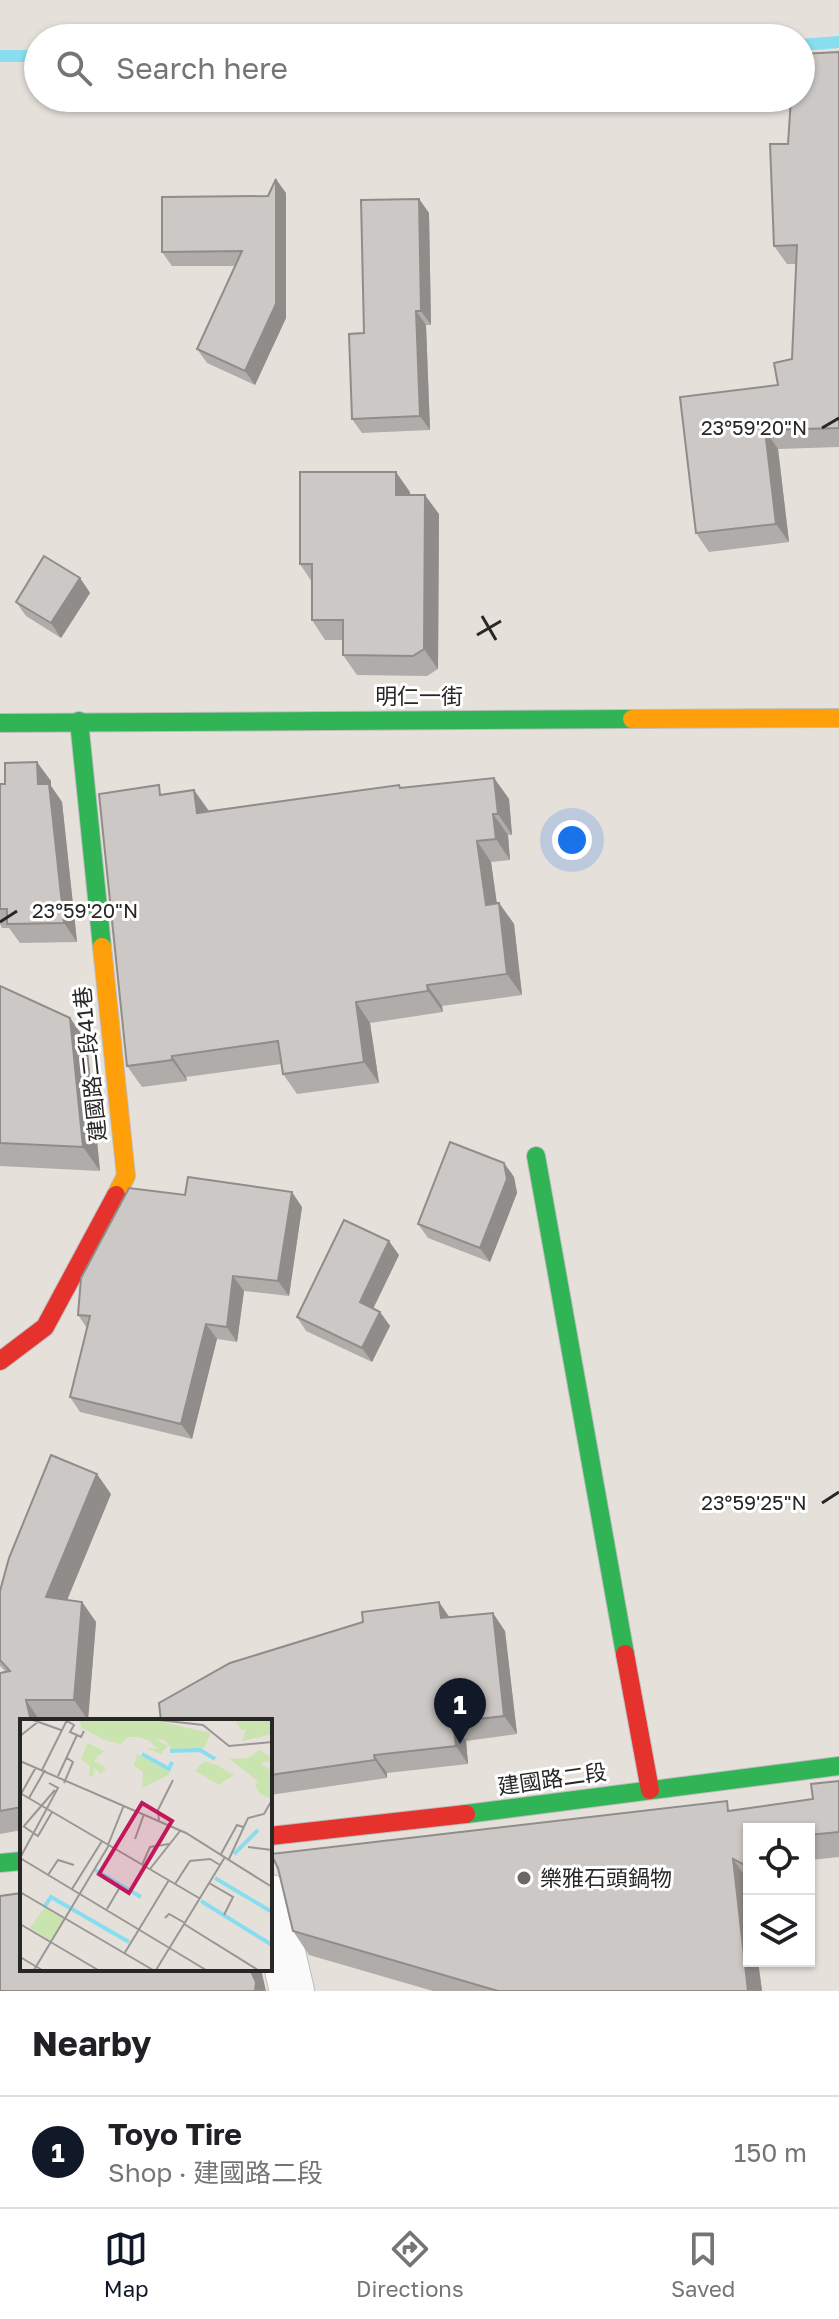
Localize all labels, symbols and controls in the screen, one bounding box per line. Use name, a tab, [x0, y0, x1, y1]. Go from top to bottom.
search box	[24, 24, 815, 112]
icon: search	[52, 46, 96, 90]
text: Search here	[116, 50, 288, 86]
text: 23°59'20"N	[701, 415, 807, 439]
street label: 明仁一街	[375, 682, 463, 709]
your location	[552, 820, 592, 860]
text: 23°59'20"N	[32, 898, 138, 922]
street label: 建國路二段41巷	[68, 985, 111, 1143]
text: 23°59'25"N	[701, 1490, 807, 1514]
pin: 1	[434, 1678, 486, 1744]
inset map	[20, 1719, 272, 1971]
street label: 建國路二段	[496, 1757, 608, 1800]
map controls	[743, 1823, 815, 1967]
button: locate	[743, 1823, 815, 1895]
place label: 樂雅石頭鍋物	[540, 1864, 672, 1891]
marker: 樂雅石頭鍋物	[515, 1869, 533, 1887]
button: layers	[743, 1895, 815, 1967]
text: Nearby	[32, 2023, 152, 2063]
text: Toyo Tire	[108, 2116, 242, 2152]
text: 1	[51, 2137, 65, 2168]
text: 150 m	[734, 2137, 807, 2168]
text: Shop · 建國路二段	[108, 2157, 323, 2188]
tab: Map	[104, 2227, 149, 2302]
tab: Directions	[356, 2227, 464, 2302]
tab: Saved	[671, 2227, 735, 2302]

